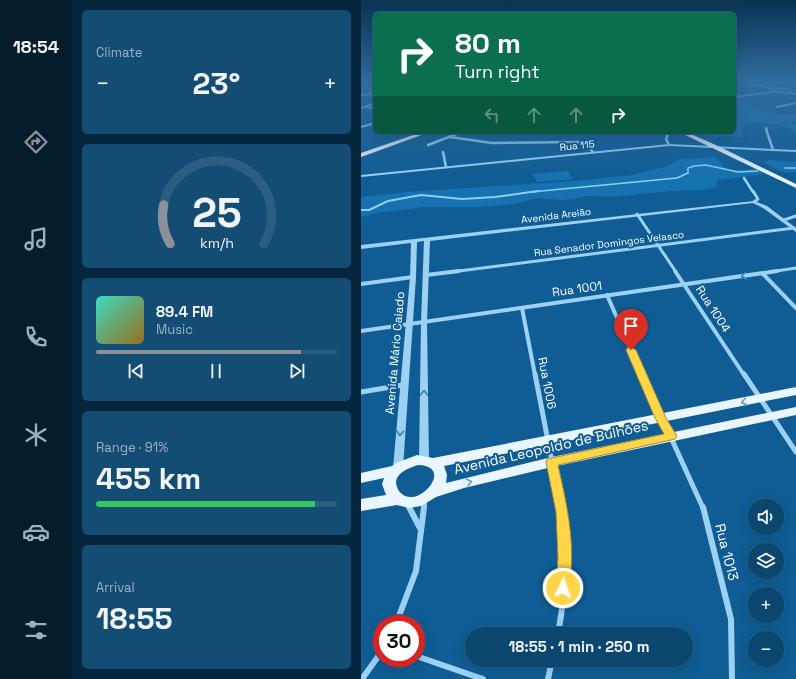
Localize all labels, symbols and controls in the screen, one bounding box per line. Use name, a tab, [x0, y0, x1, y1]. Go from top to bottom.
text: 80 m	[455, 25, 521, 61]
icon: right	[389, 28, 441, 80]
text: 18:54	[13, 35, 59, 58]
text: Climate	[96, 44, 142, 61]
text: Turn right	[455, 60, 539, 83]
text: 23°	[193, 64, 240, 103]
text: −	[96, 69, 110, 97]
text: +	[323, 69, 337, 97]
icon: left	[481, 104, 503, 126]
icon: ahead	[523, 104, 545, 126]
icon: ahead	[565, 104, 587, 126]
icon: right	[607, 104, 629, 126]
icon: directions	[22, 128, 50, 156]
street label: Rua 115	[559, 137, 595, 154]
text: 25	[192, 185, 241, 238]
street label: Avenida Areião	[520, 205, 592, 226]
icon: music	[22, 225, 50, 253]
street label: Rua Senador Domingos Velasco	[533, 228, 685, 259]
text: km/h	[199, 233, 234, 251]
one-way arrow	[741, 271, 747, 280]
street label: Rua 1001	[551, 278, 603, 300]
street label: Rua 1004	[692, 282, 734, 336]
street label: Avenida Mário Caiado	[382, 291, 408, 415]
text: 89.4 FM	[156, 302, 213, 321]
pin	[614, 309, 648, 350]
icon: arrive	[620, 315, 642, 337]
text: Music	[156, 321, 193, 338]
icon: phone	[22, 323, 50, 351]
street label: Rua 1006	[534, 356, 560, 410]
icon: previous	[125, 360, 147, 382]
icon: pause	[205, 360, 227, 382]
icon: next	[286, 360, 308, 382]
one-way arrow	[420, 390, 428, 396]
one-way arrow	[741, 397, 747, 405]
street label: Avenida Leopoldo de Bulhões	[452, 416, 650, 478]
icon: climate	[22, 421, 50, 449]
one-way arrow	[396, 430, 405, 436]
text: Range · 91%	[96, 439, 168, 456]
text: 455 km	[96, 459, 201, 498]
one-way arrow	[466, 478, 473, 486]
map controls	[748, 499, 784, 667]
button: sound	[748, 499, 784, 535]
icon: car	[22, 518, 50, 546]
street label: Rua 1013	[711, 522, 743, 582]
button: layers	[748, 543, 784, 579]
position arrow	[542, 567, 584, 609]
text: Arrival	[96, 579, 135, 596]
button: +	[748, 587, 784, 623]
text: 18:55	[96, 599, 173, 638]
speed limit sign: 30	[373, 615, 425, 667]
icon: filters	[22, 616, 50, 644]
button: −	[748, 631, 784, 667]
text: 18:55 · 1 min · 250 m	[509, 637, 649, 656]

